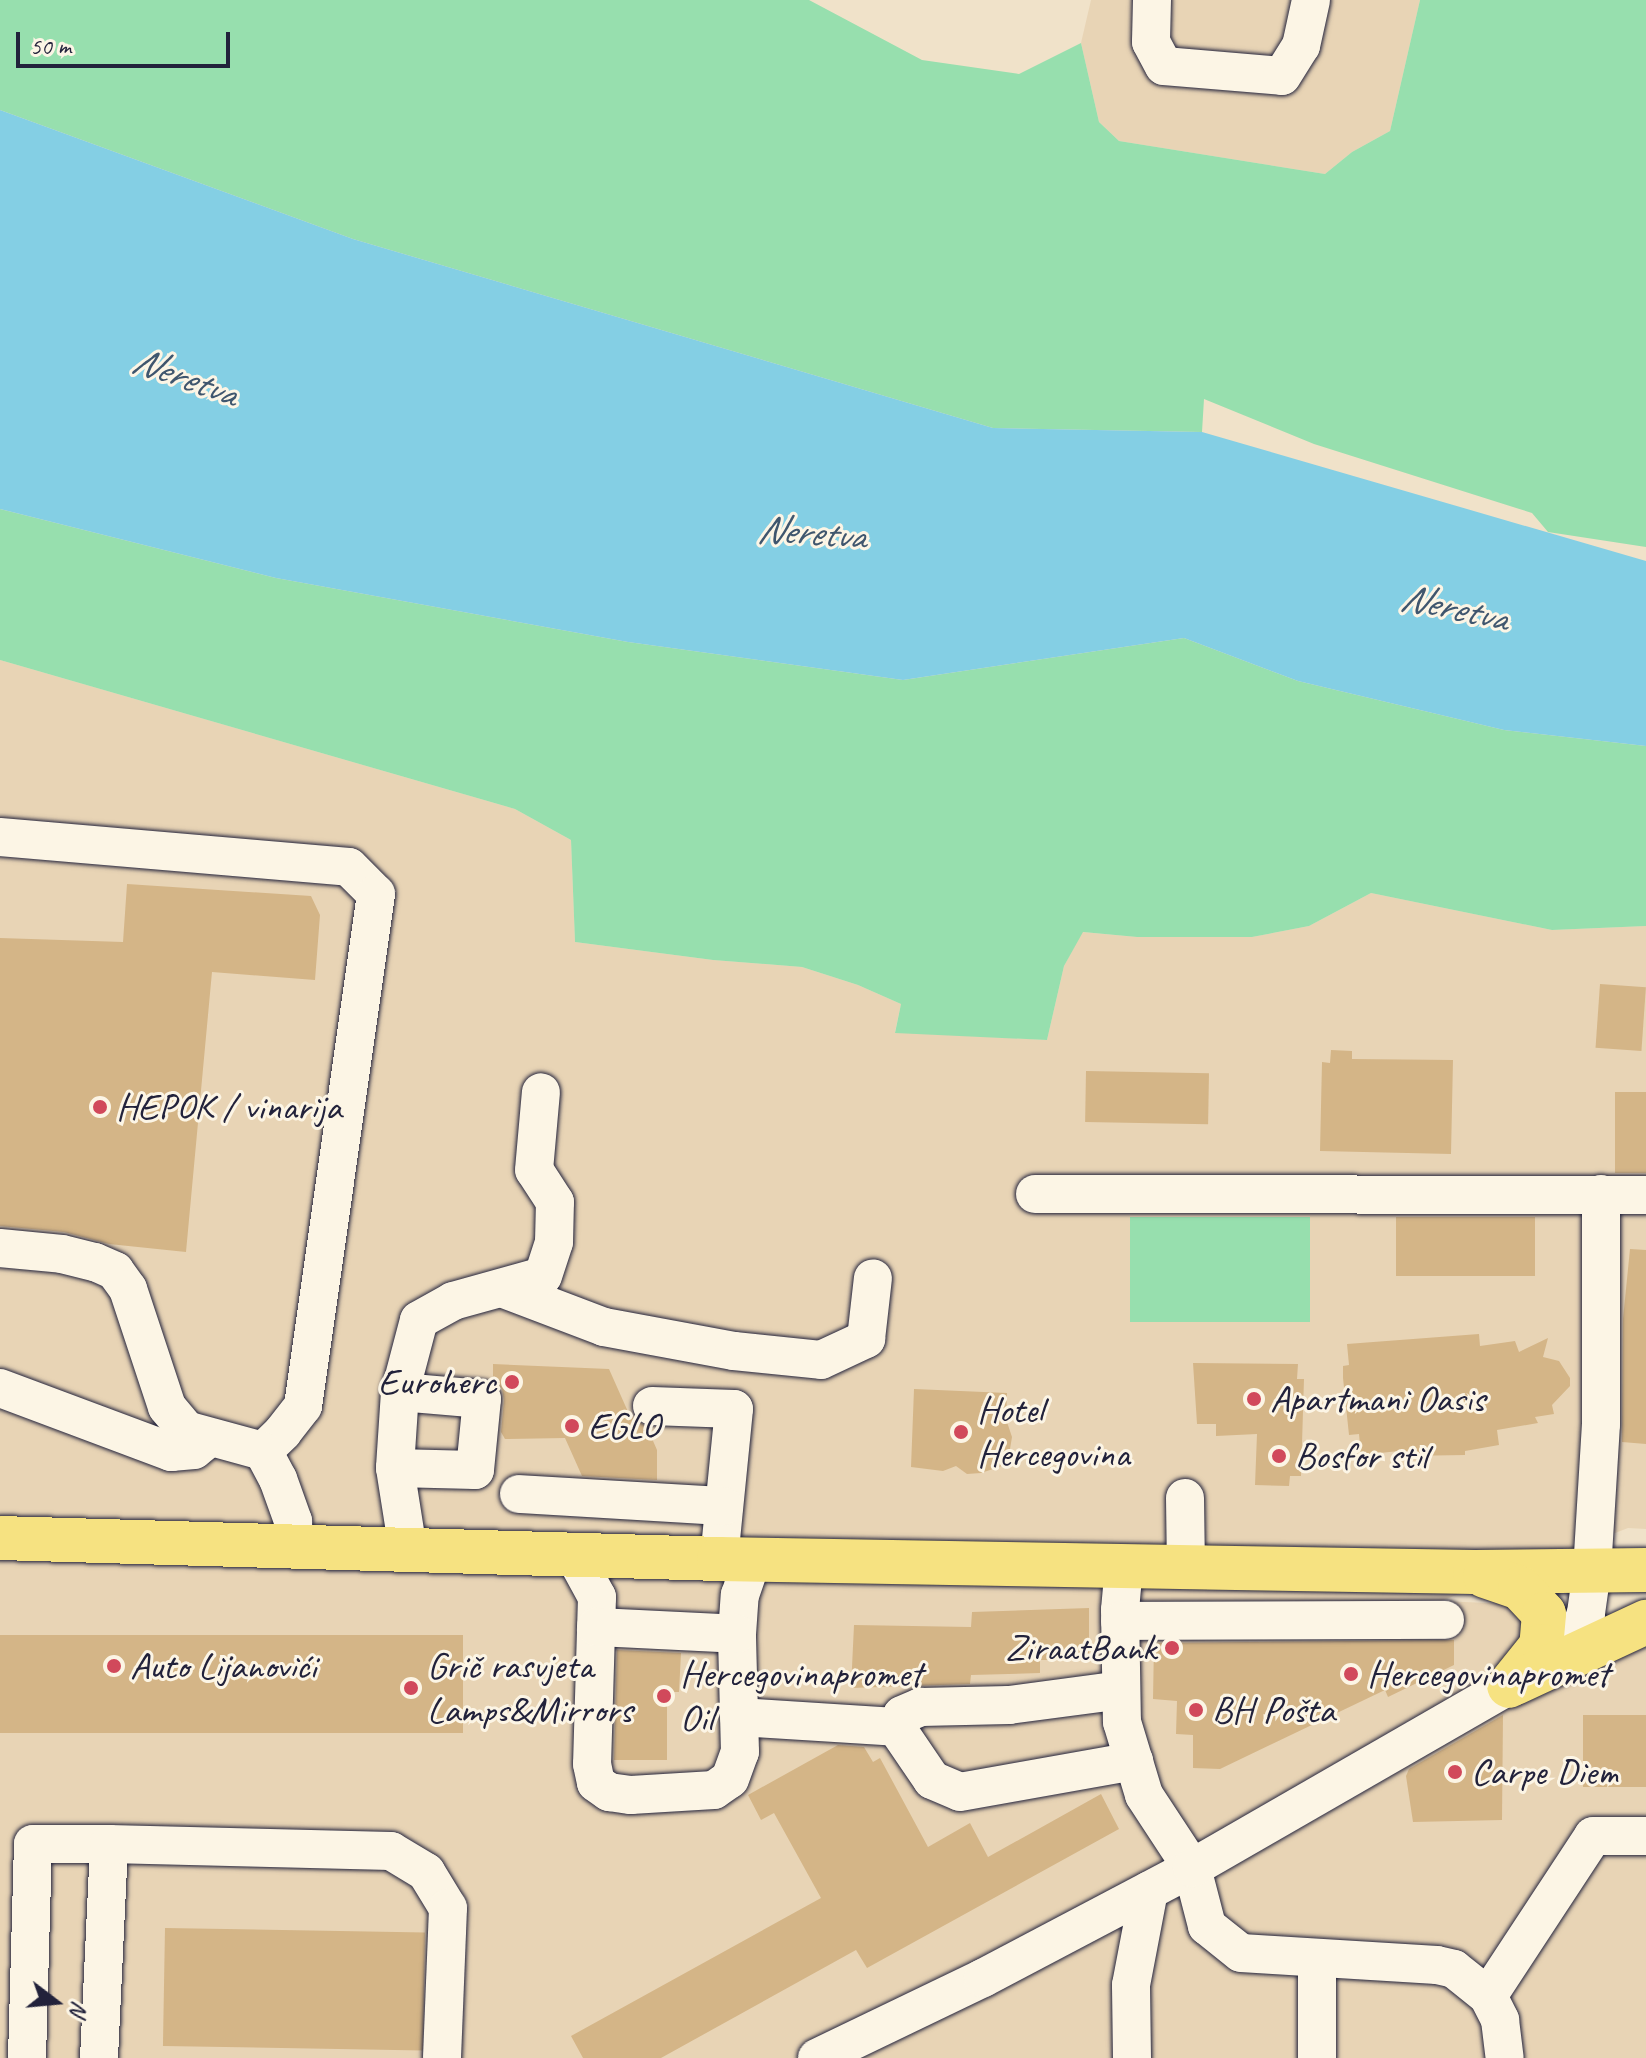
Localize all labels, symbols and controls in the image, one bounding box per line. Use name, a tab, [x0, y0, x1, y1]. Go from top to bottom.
scale bar	[20, 16, 234, 66]
text: 50 m	[30, 31, 71, 61]
water label: Neretva	[126, 335, 244, 417]
water label: Neretva	[756, 504, 866, 560]
water label: Neretva	[1396, 572, 1512, 642]
place label: HEPOK / vinarija	[116, 1084, 342, 1130]
marker: HEPOK / vinarija	[91, 1098, 109, 1116]
place label: Euroherc	[378, 1359, 496, 1405]
marker: Euroherc	[503, 1373, 521, 1391]
place label: Apartmani Oasis	[1270, 1376, 1485, 1422]
place label: Hotel Hercegovina	[977, 1387, 1129, 1476]
marker: Apartmani Oasis	[1245, 1390, 1263, 1408]
place label: EGLO	[588, 1403, 660, 1449]
marker: EGLO	[563, 1417, 581, 1435]
marker: Hotel Hercegovina	[952, 1423, 970, 1441]
place label: Bosfor stil	[1295, 1433, 1428, 1479]
marker: Bosfor stil	[1270, 1447, 1288, 1465]
place label: ZiraatBank	[1005, 1625, 1156, 1671]
marker: ZiraatBank	[1163, 1639, 1181, 1657]
place label: Auto Lijanovići	[130, 1643, 315, 1689]
place label: Grič rasvjeta Lamps&Mirrors	[427, 1643, 632, 1732]
place label: Hercegovinapromet Oil	[680, 1651, 922, 1740]
place label: Hercegovinapromet	[1367, 1651, 1609, 1697]
marker: Auto Lijanovići	[105, 1657, 123, 1675]
marker: Hercegovinapromet	[1342, 1665, 1360, 1683]
marker: Grič rasvjeta Lamps&Mirrors	[402, 1679, 420, 1697]
marker: Hercegovinapromet Oil	[655, 1687, 673, 1705]
place label: BH Pošta	[1212, 1687, 1334, 1733]
marker: BH Pošta	[1187, 1701, 1205, 1719]
place label: Carpe Diem	[1471, 1749, 1618, 1795]
marker: Carpe Diem	[1446, 1763, 1464, 1781]
north arrow	[16, 1962, 96, 2042]
text: N	[64, 1998, 94, 2019]

